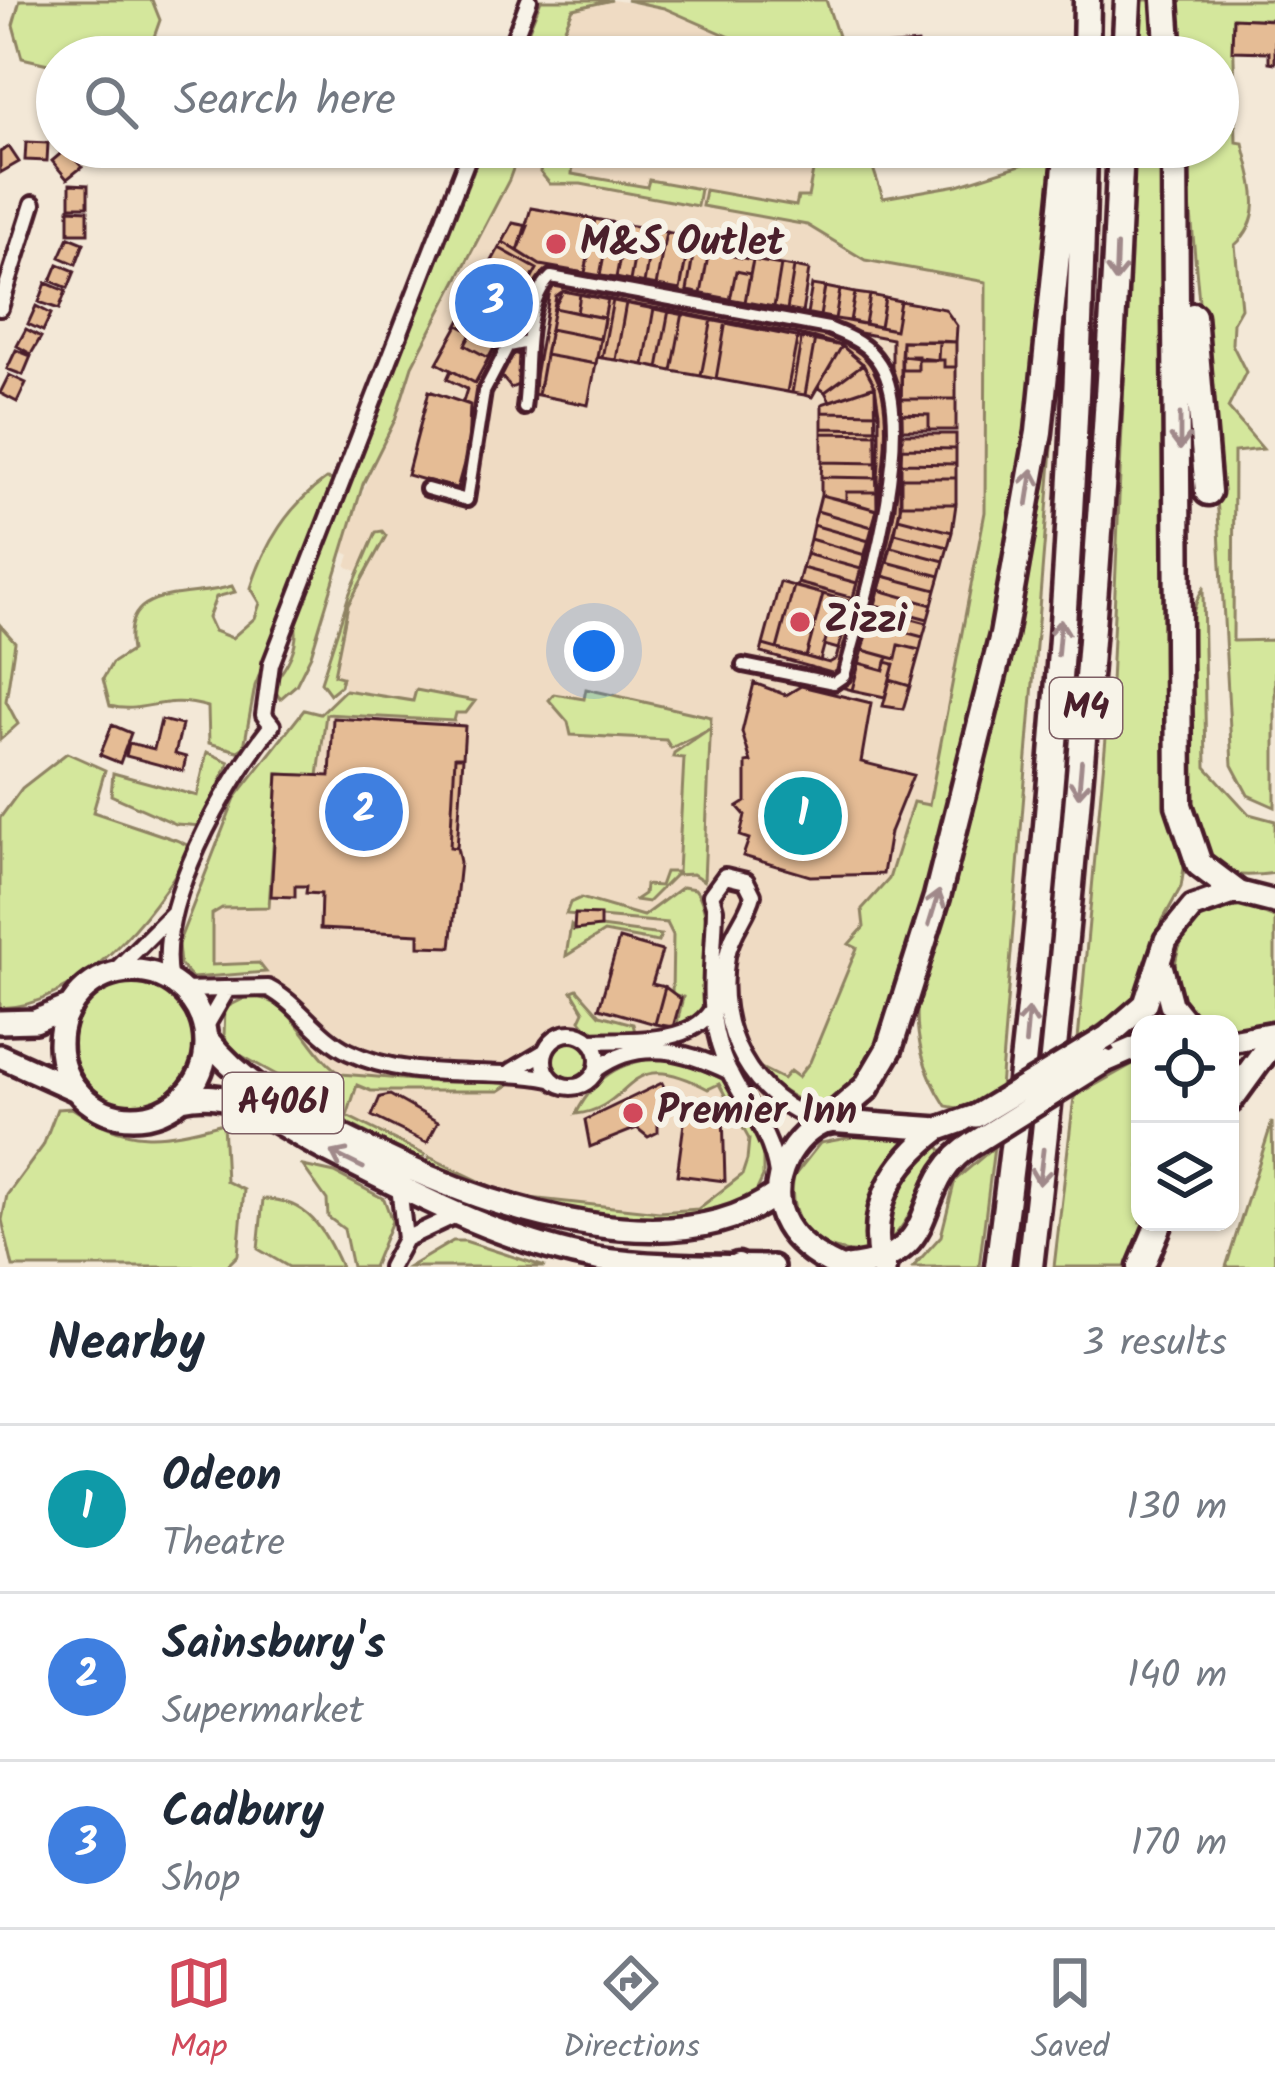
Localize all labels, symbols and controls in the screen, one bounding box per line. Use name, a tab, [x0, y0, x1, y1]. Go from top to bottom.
search box	[36, 36, 1239, 168]
text: Search here	[174, 66, 396, 138]
icon: search	[78, 69, 144, 135]
place label: M&S Outlet	[580, 213, 785, 275]
marker: M&S Outlet	[543, 231, 569, 257]
one-way arrow	[1105, 244, 1128, 283]
pin: 3	[455, 258, 533, 348]
one-way arrow	[1169, 412, 1191, 451]
one-way arrow	[1019, 468, 1042, 507]
place label: Zizzi	[824, 591, 908, 653]
marker: Zizzi	[787, 609, 813, 635]
one-way arrow	[1048, 618, 1071, 657]
your location	[564, 621, 624, 681]
road number: M4	[1050, 678, 1122, 738]
one-way arrow	[1068, 758, 1091, 797]
pin: 2	[325, 767, 403, 857]
pin: 1	[764, 771, 842, 861]
one-way arrow	[924, 890, 946, 928]
one-way arrow	[1016, 1007, 1039, 1046]
map controls	[1131, 1015, 1239, 1231]
button: locate	[1131, 1015, 1239, 1123]
road number: A4061	[223, 1073, 343, 1133]
place label: Premier Inn	[657, 1082, 857, 1144]
marker: Premier Inn	[620, 1100, 646, 1126]
button: layers	[1131, 1123, 1239, 1231]
one-way arrow	[1030, 1146, 1052, 1185]
one-way arrow	[330, 1148, 366, 1170]
text: Nearby	[48, 1305, 205, 1386]
text: 3 results	[1082, 1314, 1227, 1376]
text: Odeon	[162, 1442, 282, 1514]
text: 1	[81, 1478, 93, 1540]
text: 130 m	[1126, 1478, 1227, 1540]
text: Theatre	[162, 1514, 285, 1576]
text: Sainsbury's	[162, 1610, 385, 1682]
text: 2	[76, 1646, 98, 1708]
text: 140 m	[1127, 1646, 1227, 1708]
text: Supermarket	[162, 1682, 364, 1744]
text: Cadbury	[162, 1778, 324, 1850]
text: 3	[76, 1814, 98, 1876]
text: 170 m	[1131, 1814, 1227, 1876]
text: Shop	[162, 1850, 240, 1912]
tab: Map	[166, 1950, 232, 2075]
tab: Directions	[563, 1950, 700, 2075]
tab: Saved	[1031, 1950, 1109, 2075]

